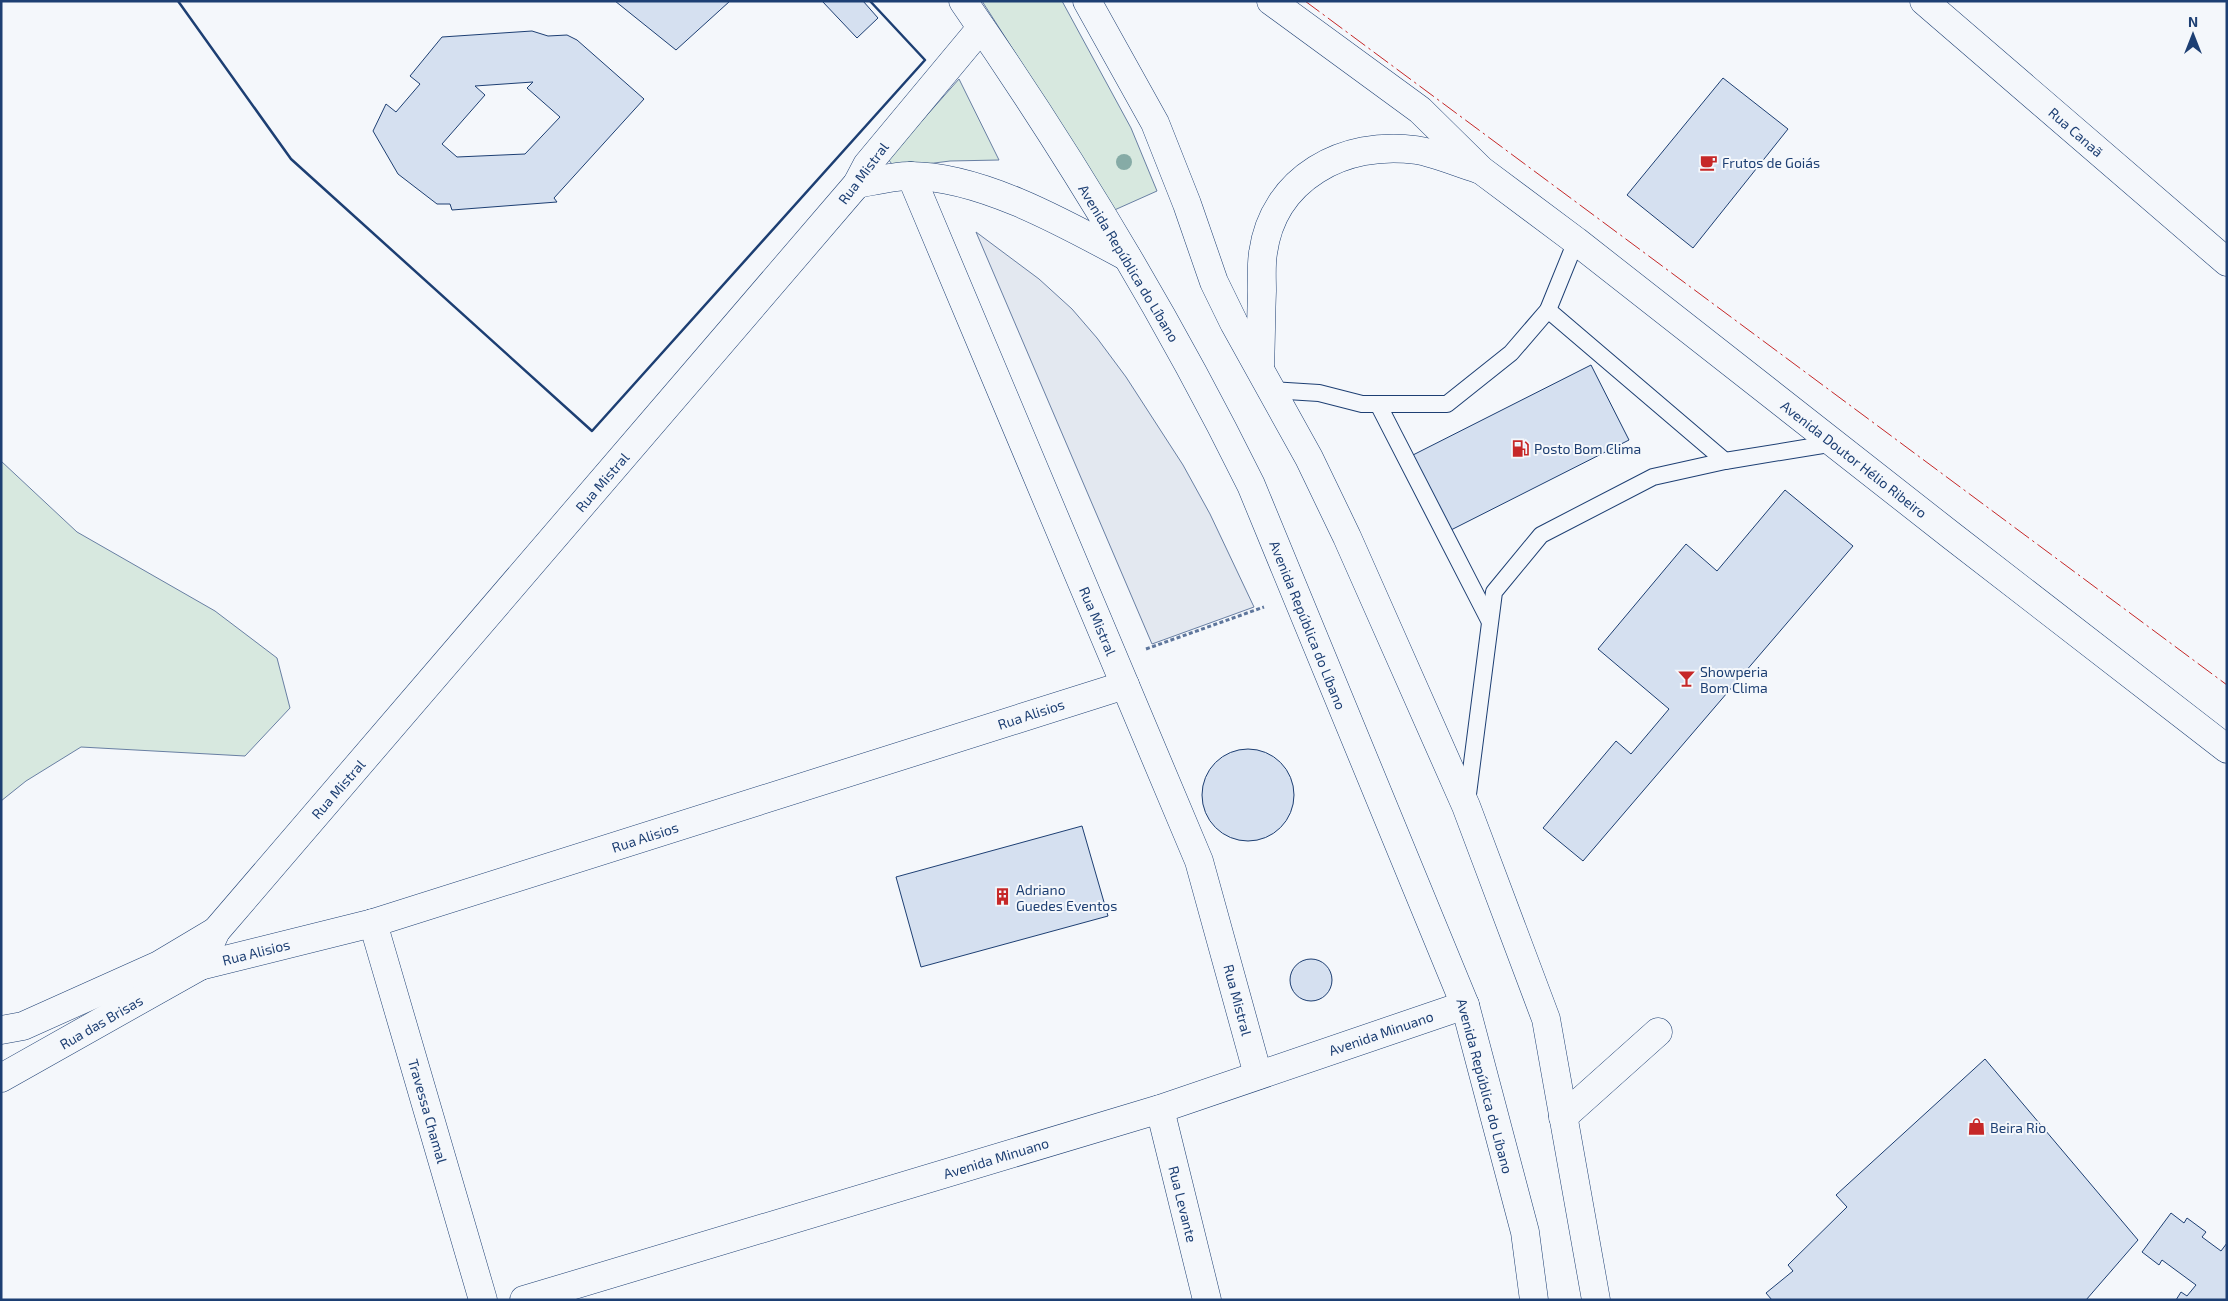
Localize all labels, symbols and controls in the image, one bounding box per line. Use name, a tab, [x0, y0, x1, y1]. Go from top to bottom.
north arrow	[2168, 10, 2218, 60]
text: N	[2188, 13, 2198, 30]
street label: Rua Canaã	[2045, 104, 2107, 160]
street label: Rua Mistral	[834, 138, 892, 207]
cafe icon: Frutos de Goiás	[1698, 152, 1718, 172]
place label: Frutos de Goiás	[1722, 154, 1820, 171]
street label: Avenida República do Líbano	[1075, 181, 1183, 345]
street label: Avenida Doutor Hélio Ribeiro	[1778, 397, 1930, 521]
fuel station icon: Posto Bom Clima	[1510, 438, 1530, 458]
place label: Posto Bom Clima	[1534, 440, 1641, 457]
street label: Rua Mistral	[572, 448, 633, 515]
street label: Avenida República do Líbano	[1266, 538, 1350, 712]
street label: Rua Mistral	[1076, 584, 1120, 659]
place label: Showperia Bom Clima	[1700, 663, 1768, 696]
bar icon: Showperia Bom Clima	[1676, 669, 1696, 689]
street label: Rua Alisios	[996, 695, 1066, 733]
street label: Rua Mistral	[308, 755, 369, 822]
street label: Rua Alisios	[610, 818, 680, 856]
place label: Adriano Guedes Eventos	[1016, 881, 1117, 914]
building icon: Adriano Guedes Eventos	[992, 887, 1012, 907]
street label: Rua Alisios	[220, 935, 292, 969]
street label: Rua Mistral	[1220, 962, 1256, 1038]
street label: Rua das Brisas	[56, 991, 146, 1053]
street label: Avenida República do Líbano	[1453, 997, 1517, 1176]
street label: Avenida Minuano	[1327, 1007, 1436, 1059]
street label: Travessa Chamal	[405, 1057, 451, 1166]
shop icon: Beira Rio	[1966, 1117, 1986, 1137]
place label: Beira Rio	[1990, 1119, 2046, 1136]
street label: Avenida Minuano	[941, 1134, 1051, 1182]
street label: Rua Levante	[1165, 1164, 1201, 1244]

